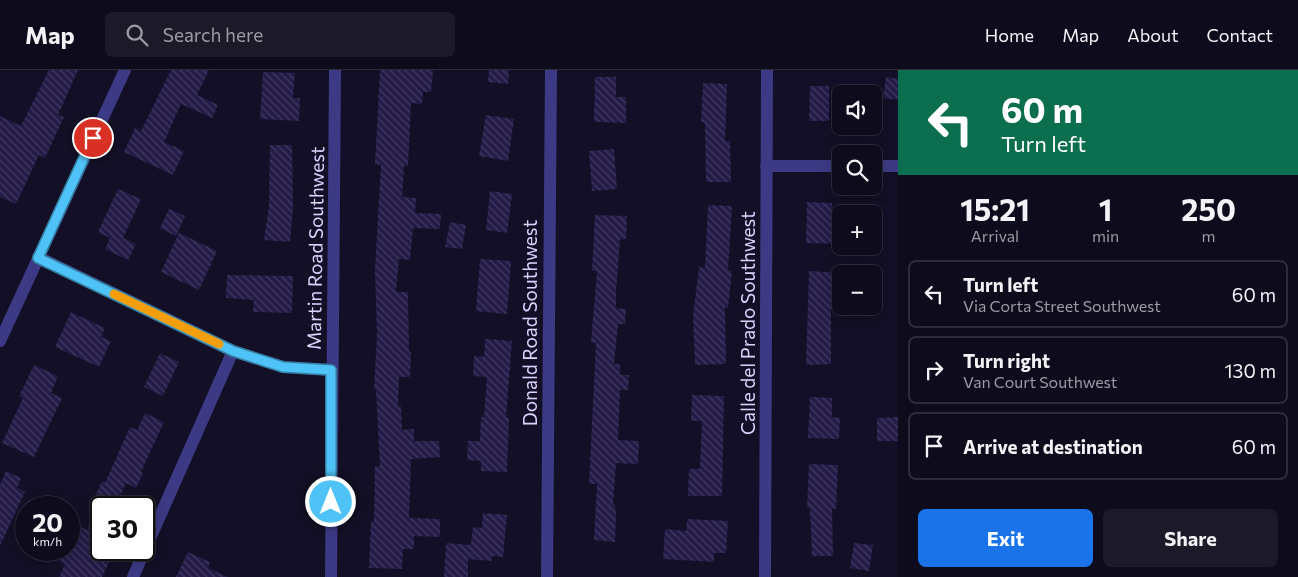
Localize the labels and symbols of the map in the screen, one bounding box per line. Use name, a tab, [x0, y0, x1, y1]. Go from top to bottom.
pin	[72, 117, 114, 159]
street label: Martin Road Southwest	[302, 146, 328, 350]
street label: Calle del Prado Southwest	[736, 211, 759, 435]
street label: Donald Road Southwest	[518, 220, 541, 426]
position arrow	[304, 475, 356, 527]
speed limit sign: 30	[90, 496, 155, 561]

